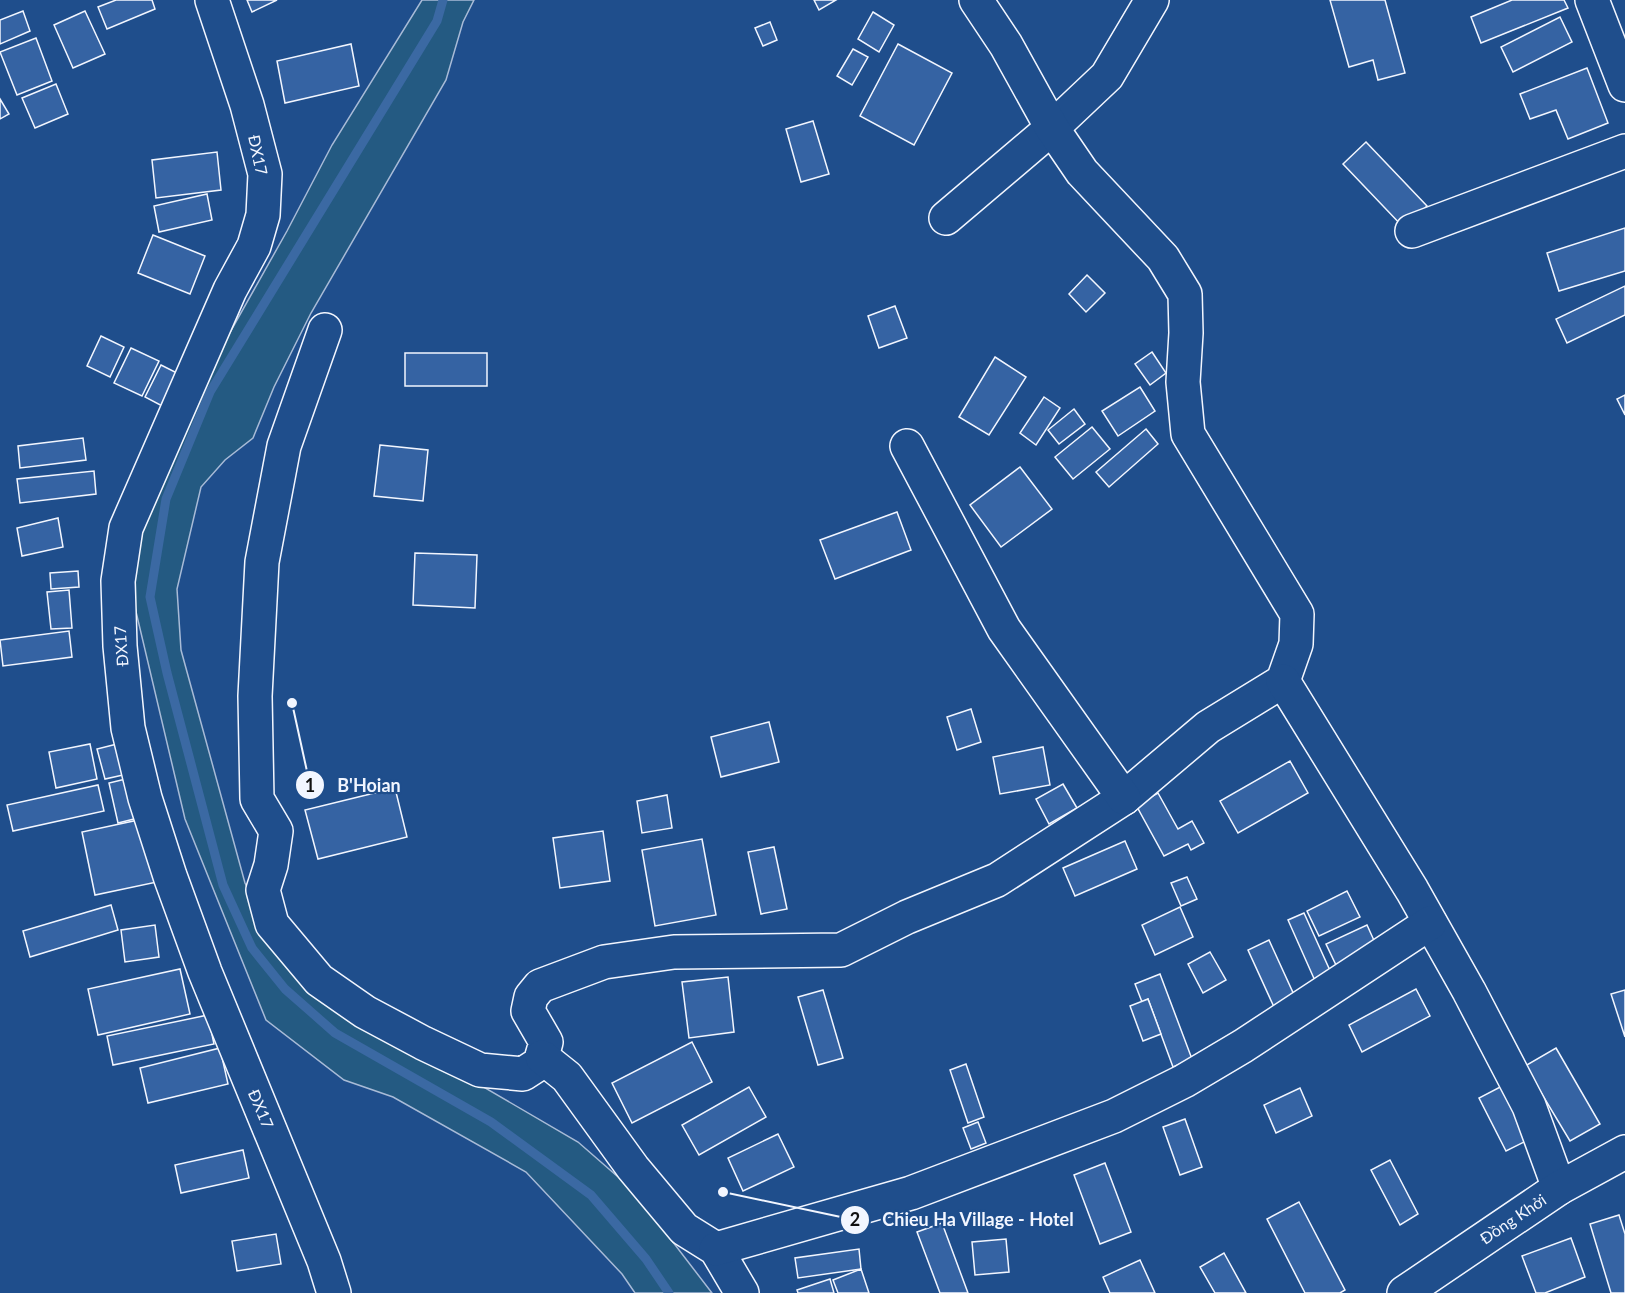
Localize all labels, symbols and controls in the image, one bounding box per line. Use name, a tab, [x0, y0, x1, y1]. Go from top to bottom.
street label: ĐX17	[245, 133, 272, 177]
street label: ĐX17	[110, 625, 131, 667]
callout: B'Hoian	[295, 767, 413, 803]
text: 1	[305, 774, 315, 796]
text: B'Hoian	[337, 774, 401, 796]
street label: ĐX17	[245, 1086, 278, 1131]
street label: Đồng Khởi	[1476, 1190, 1549, 1248]
callout: Chieu Ha Village - Hotel	[840, 1202, 1086, 1238]
text: 2	[850, 1208, 860, 1230]
text: Chieu Ha Village - Hotel	[882, 1208, 1074, 1230]

